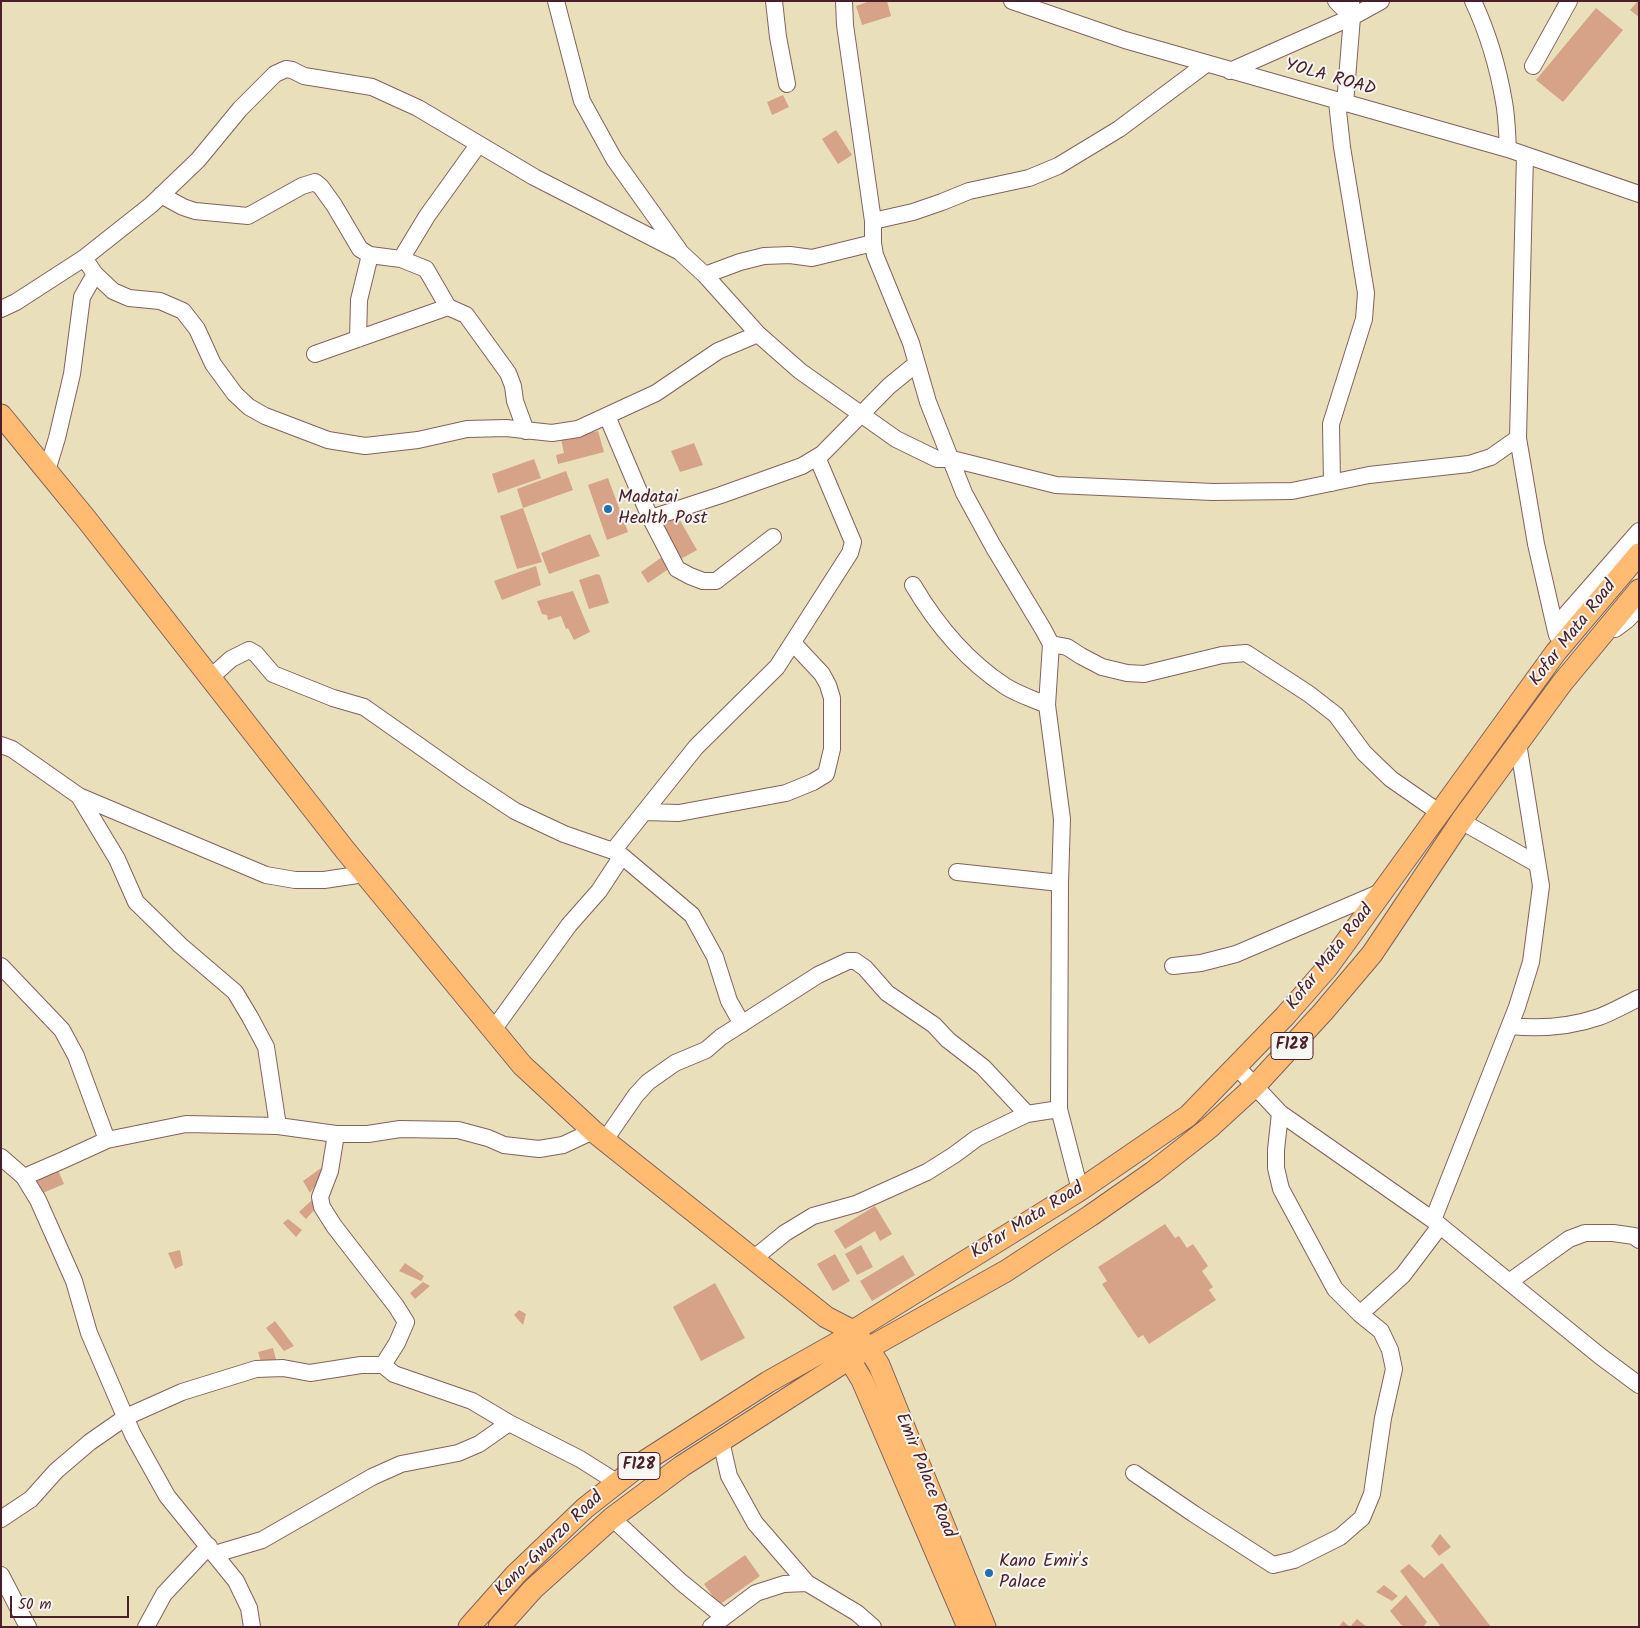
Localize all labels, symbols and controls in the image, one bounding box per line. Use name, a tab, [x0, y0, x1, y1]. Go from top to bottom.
street label: YOLA ROAD	[1282, 56, 1378, 102]
place label: Madatai Health Post	[618, 488, 707, 530]
marker: Madatai Health Post	[602, 503, 614, 515]
street label: Kofar Mata Road	[1526, 577, 1622, 691]
street label: Kofar Mata Road	[1283, 901, 1379, 1015]
road number: F128	[1271, 1032, 1313, 1060]
street label: Kofar Mata Road	[968, 1179, 1088, 1265]
street label: Emir Palace Road	[889, 1410, 959, 1542]
road number: F128	[618, 1452, 660, 1480]
street label: Kano-Gwarzo Road	[491, 1488, 609, 1602]
place label: Kano Emir's Palace	[999, 1552, 1088, 1595]
marker: Kano Emir's Palace	[983, 1567, 995, 1579]
scale bar	[12, 1586, 131, 1618]
text: 50 m	[18, 1593, 52, 1617]

